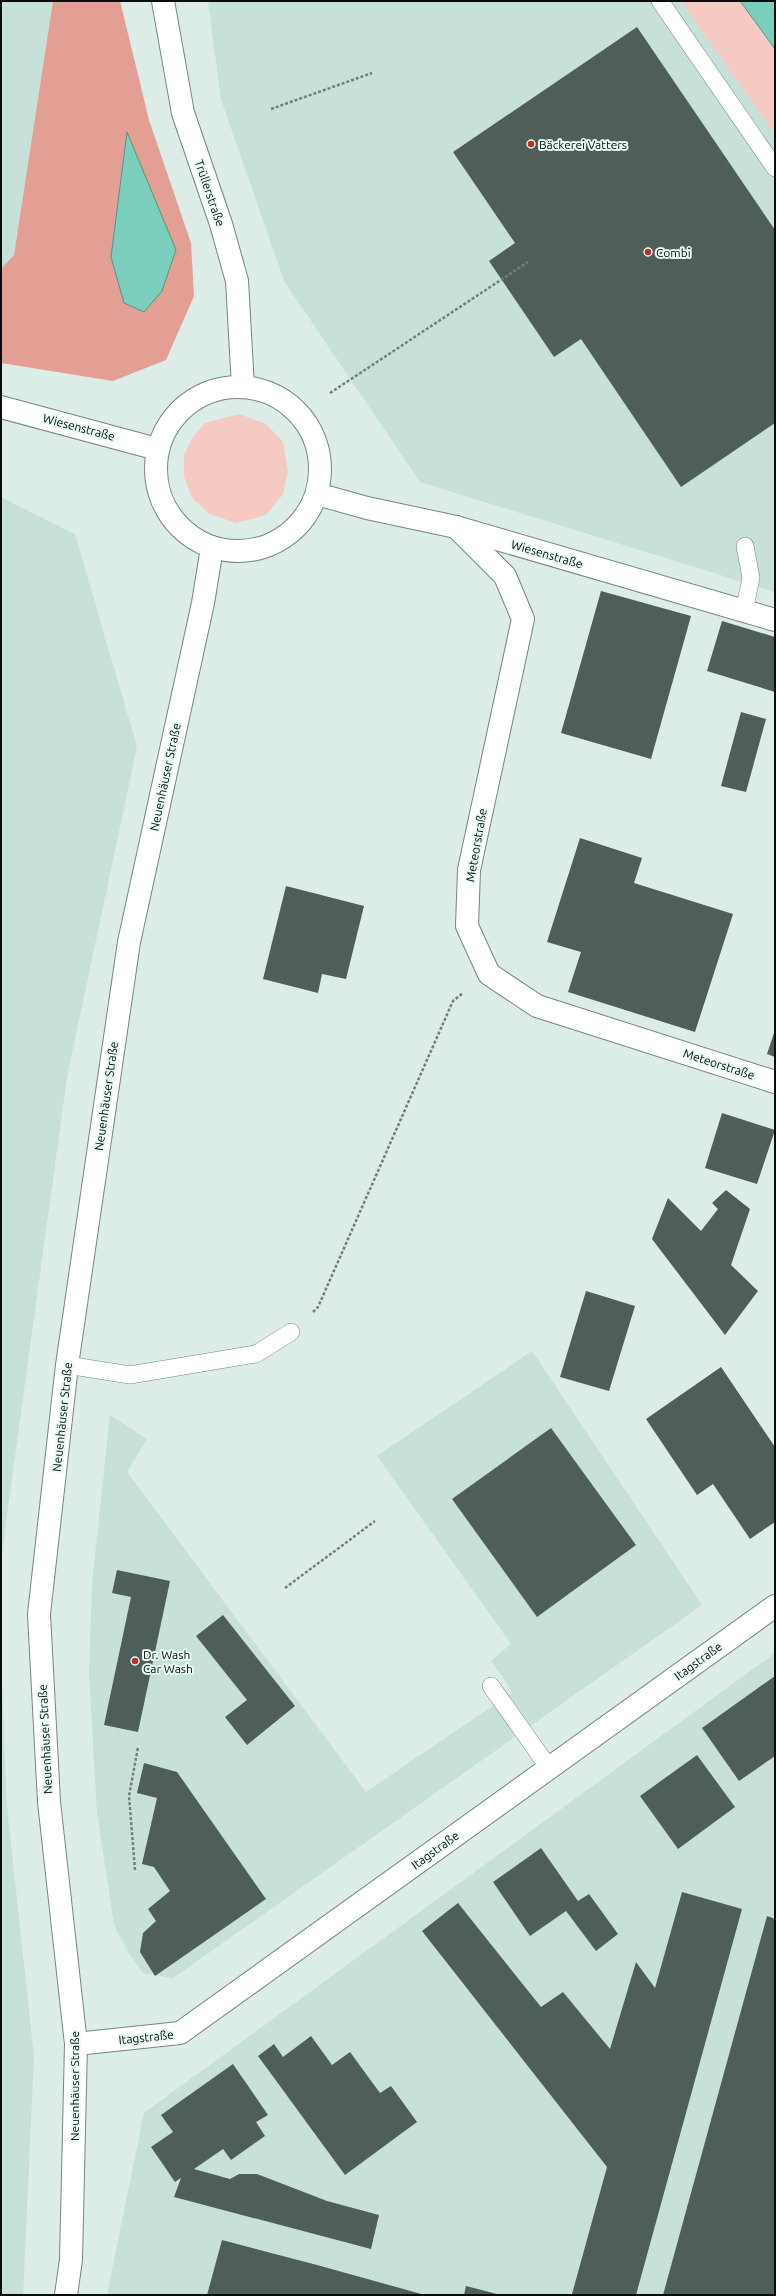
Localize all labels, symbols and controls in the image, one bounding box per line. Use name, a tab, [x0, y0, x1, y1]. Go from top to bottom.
place label: Bäckerei Vatters	[539, 138, 627, 151]
marker: Bäckerei Vatters	[526, 139, 536, 149]
street label: Trüllerstraße	[193, 158, 227, 228]
place label: Combi	[656, 246, 691, 259]
marker: Combi	[643, 247, 653, 257]
street label: Wiesenstraße	[42, 411, 116, 443]
street label: Wiesenstraße	[510, 538, 584, 570]
street label: Neuenhäuser Straße	[147, 722, 183, 832]
street label: Meteorstraße	[463, 807, 489, 883]
street label: Neuenhäuser Straße	[92, 1041, 120, 1151]
street label: Meteorstraße	[682, 1046, 756, 1082]
street label: Neuenhäuser Straße	[50, 1362, 74, 1472]
street label: Itagstraße	[672, 1639, 724, 1683]
place label: Dr. Wash Car Wash	[143, 1648, 193, 1675]
marker: Dr. Wash Car Wash	[130, 1656, 140, 1666]
street label: Neuenhäuser Straße	[36, 1684, 54, 1794]
street label: Itagstraße	[409, 1828, 461, 1872]
street label: Itagstraße	[118, 2028, 174, 2046]
street label: Neuenhäuser Straße	[68, 2031, 81, 2141]

